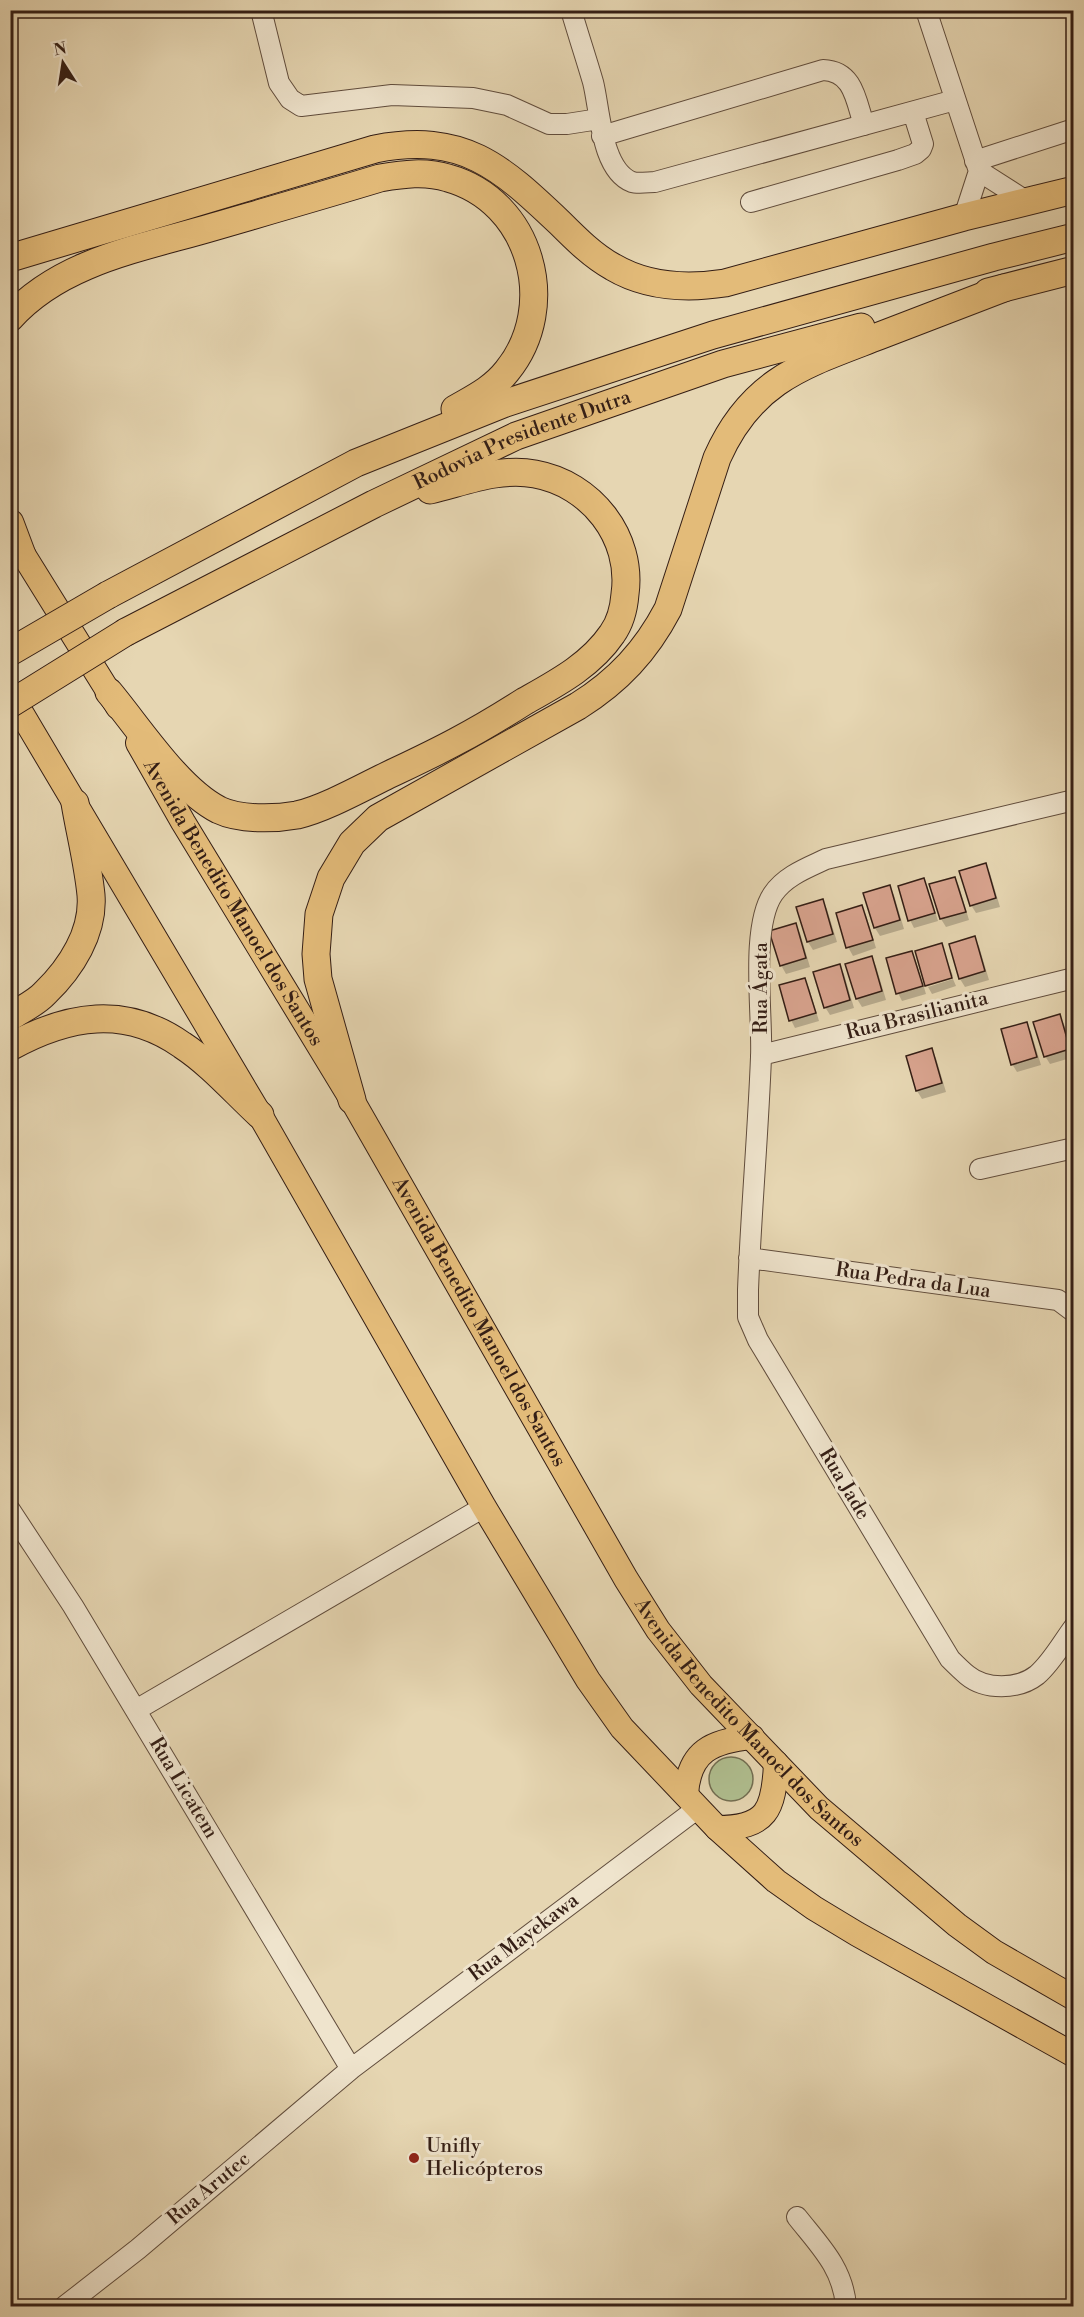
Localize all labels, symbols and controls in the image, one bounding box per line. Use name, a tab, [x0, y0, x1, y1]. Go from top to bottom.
north arrow	[33, 33, 93, 93]
text: N	[52, 38, 69, 60]
street label: Rodovia Presidente Dutra	[410, 384, 635, 496]
street label: Avenida Benedito Manoel dos Santos	[137, 754, 329, 1051]
street label: Rua Ágata	[748, 941, 774, 1034]
street label: Rua Brasilianita	[843, 986, 992, 1046]
street label: Avenida Benedito Manoel dos Santos	[386, 1172, 572, 1471]
street label: Rua Pedra da Lua	[834, 1258, 993, 1304]
street label: Rua Jade	[813, 1443, 875, 1525]
street label: Avenida Benedito Manoel dos Santos	[628, 1593, 869, 1853]
street label: Rua Licatem	[143, 1733, 223, 1844]
street label: Rua Mayekawa	[464, 1888, 585, 1988]
place label: Unifly Helicópteros	[426, 2134, 543, 2182]
street label: Rua Arutec	[162, 2147, 256, 2231]
marker: Unifly Helicópteros	[407, 2151, 421, 2165]

